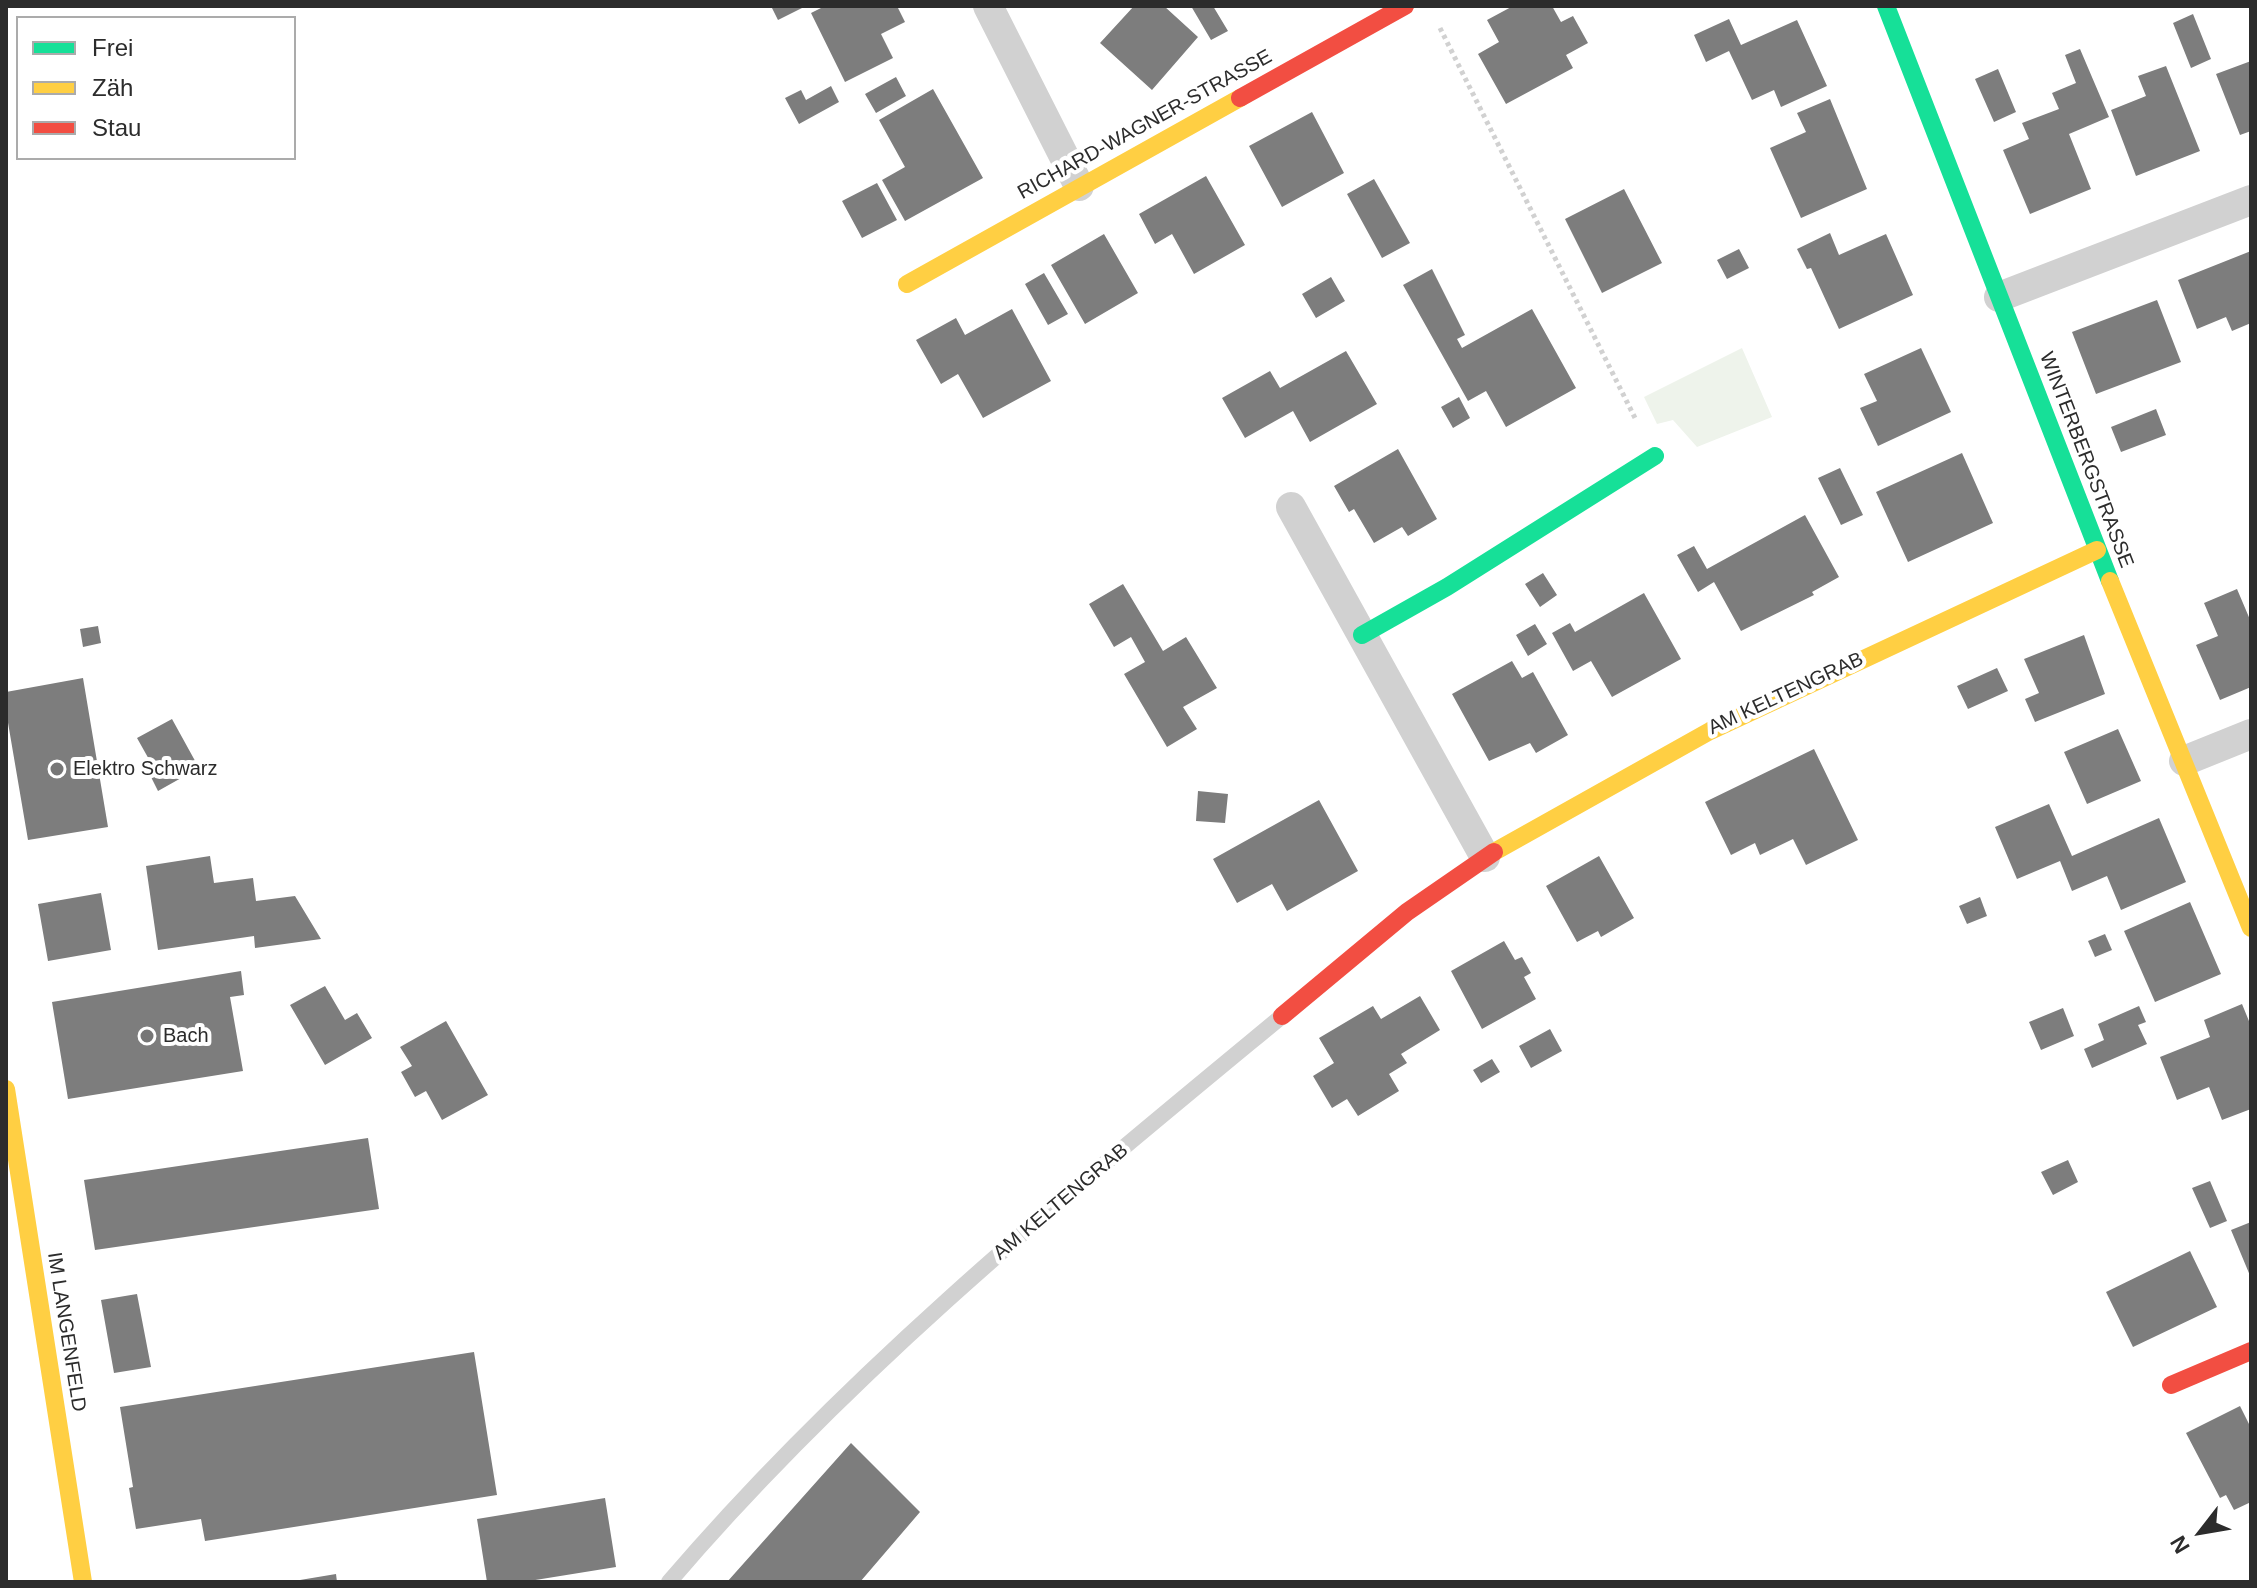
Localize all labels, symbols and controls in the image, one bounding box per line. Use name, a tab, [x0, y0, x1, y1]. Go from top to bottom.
legend	[16, 16, 296, 160]
text: Frei	[92, 34, 133, 61]
street label: RICHARD-WAGNER-STRASSE	[1014, 45, 1276, 205]
text: Zäh	[92, 74, 133, 101]
text: Stau	[92, 114, 141, 141]
street label: WINTERBERGSTRASSE	[2034, 349, 2138, 571]
street label: AM KELTENGRAB	[1705, 648, 1867, 740]
place label: Elektro Schwarz	[73, 757, 217, 781]
marker: Elektro Schwarz	[48, 760, 66, 778]
place label: Bach	[163, 1024, 209, 1048]
marker: Bach	[138, 1027, 156, 1045]
street label: AM KELTENGRAB	[989, 1139, 1133, 1265]
street label: IM LANGENFELD	[42, 1251, 90, 1413]
north arrow	[2161, 1492, 2241, 1572]
text: N	[2165, 1531, 2195, 1558]

